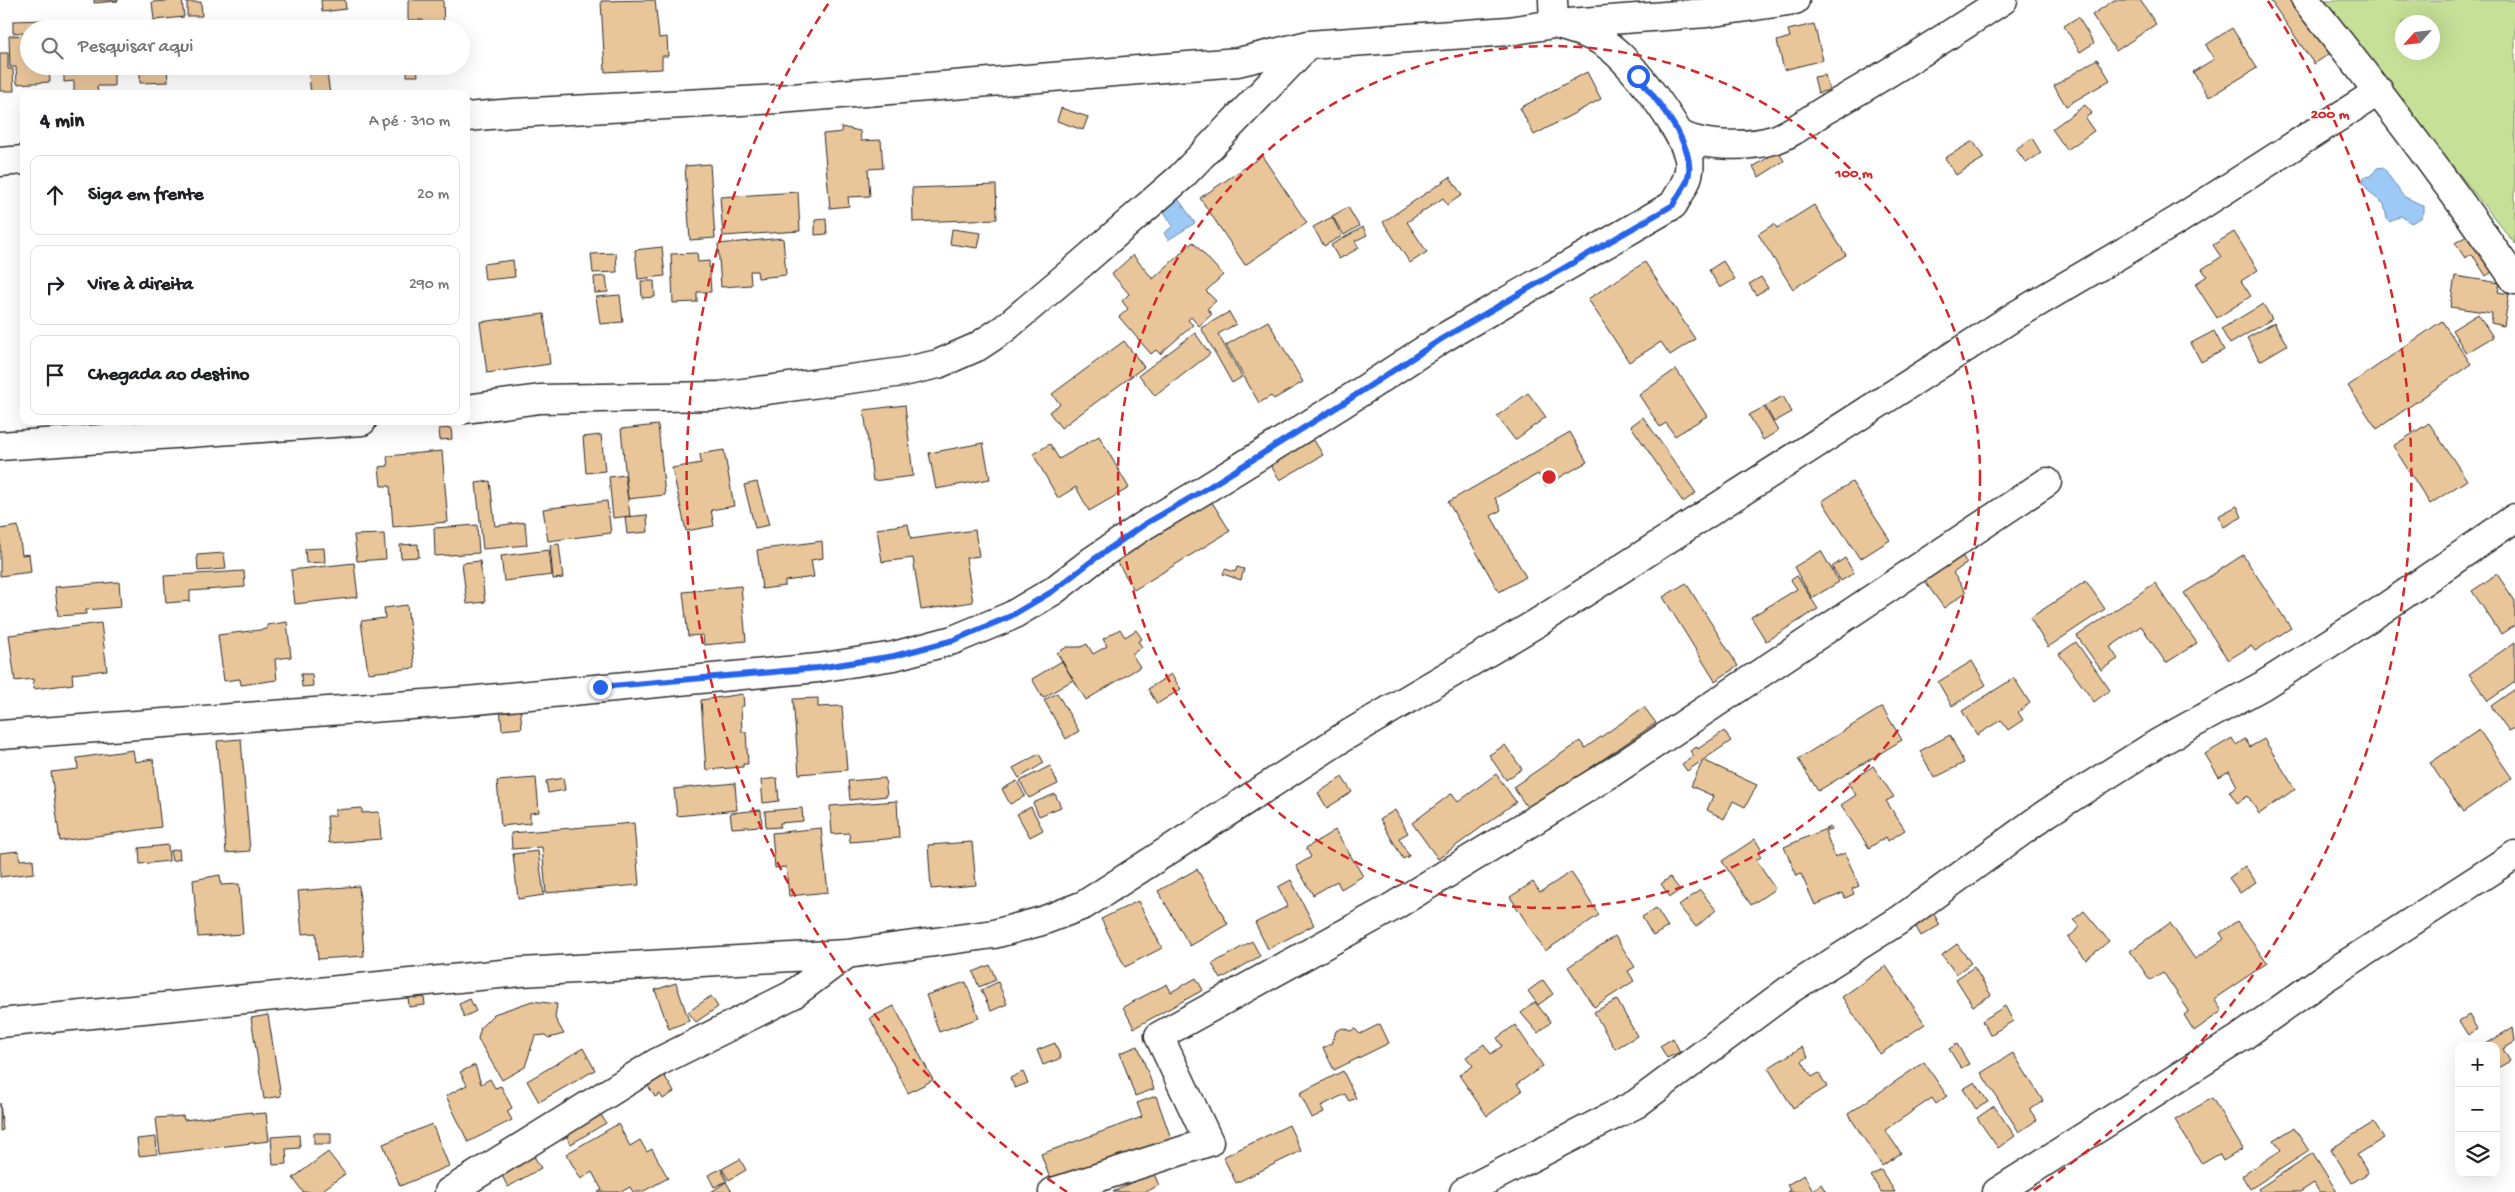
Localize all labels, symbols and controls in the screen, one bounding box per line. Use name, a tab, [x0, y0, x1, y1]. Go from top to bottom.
north arrow	[2395, 15, 2440, 60]
search box	[20, 20, 470, 75]
icon: search	[38, 34, 66, 62]
text: Pesquisar aqui	[78, 36, 193, 59]
route start	[1627, 65, 1650, 88]
text: 200 m	[2311, 106, 2350, 124]
text: 4 min	[40, 110, 84, 135]
text: A pé · 310 m	[369, 113, 450, 132]
text: 100 m	[1834, 165, 1873, 183]
icon: ahead	[41, 181, 69, 209]
text: Siga em frente	[88, 184, 204, 207]
text: 20 m	[417, 186, 449, 205]
icon: right	[41, 271, 69, 299]
text: Vire à direita	[88, 274, 193, 297]
text: 290 m	[409, 276, 449, 295]
icon: arrive	[41, 361, 69, 389]
text: Chegada ao destino	[88, 364, 249, 387]
centre of rings	[1540, 468, 1558, 486]
route end	[589, 676, 612, 699]
map controls	[2455, 1042, 2500, 1177]
button: +	[2455, 1042, 2500, 1087]
button: −	[2455, 1087, 2500, 1132]
button: layers	[2455, 1132, 2500, 1177]

